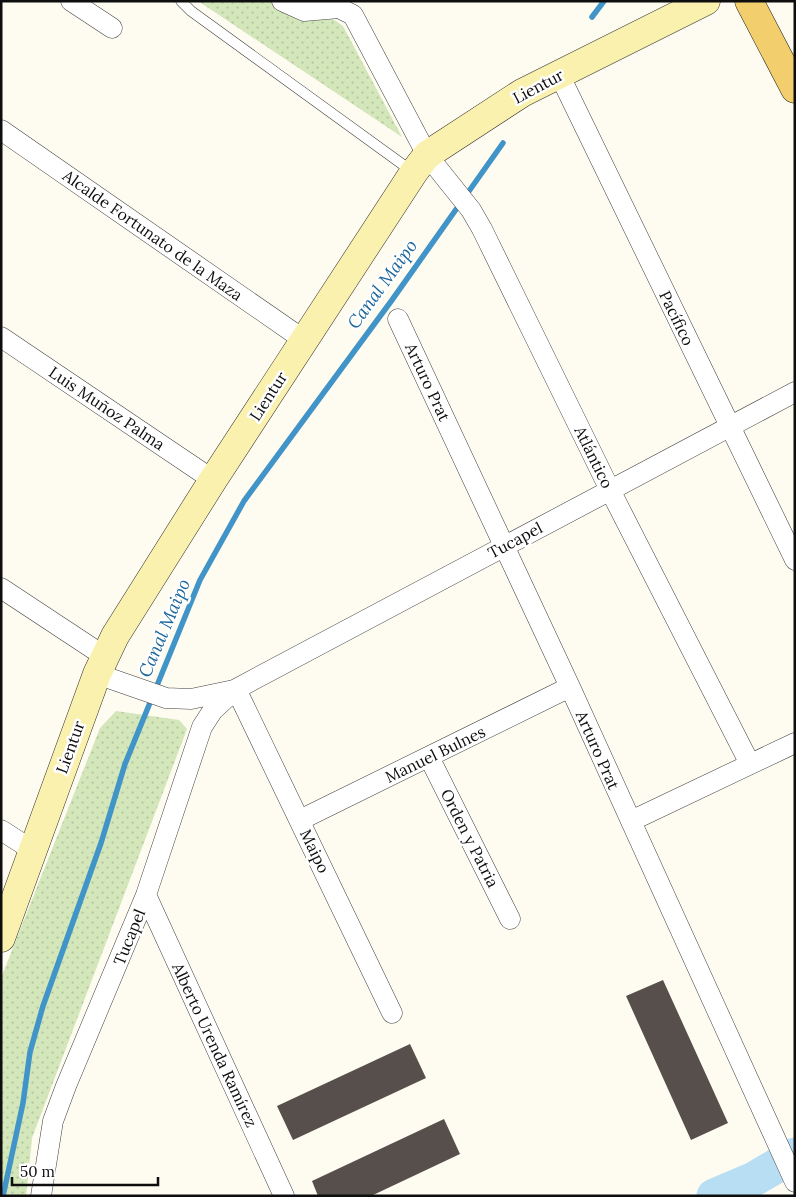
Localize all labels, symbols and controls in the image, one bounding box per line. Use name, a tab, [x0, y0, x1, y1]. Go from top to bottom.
street label: Lientur	[509, 64, 567, 108]
street label: Alcalde Fortunato de la Maza	[58, 165, 247, 305]
water label: Canal Maipo	[342, 235, 422, 333]
street label: Pacífico	[655, 287, 699, 349]
street label: Arturo Prat	[401, 339, 455, 425]
street label: Luis Muñoz Palma	[45, 362, 169, 454]
street label: Lientur	[245, 368, 291, 424]
street label: Atlántico	[570, 422, 618, 491]
street label: Tucapel	[484, 517, 546, 563]
water label: Canal Maipo	[133, 575, 195, 681]
street label: Arturo Prat	[571, 707, 625, 793]
street label: Lientur	[51, 718, 89, 776]
street label: Manuel Bulnes	[382, 721, 488, 787]
street label: Orden y Patria	[437, 785, 503, 891]
street label: Maipo	[296, 826, 334, 876]
street label: Tucapel	[109, 906, 149, 968]
street label: Alberto Urenda Ramírez	[168, 959, 262, 1130]
scale bar	[12, 1154, 159, 1186]
text: 50 m	[20, 1162, 55, 1181]

